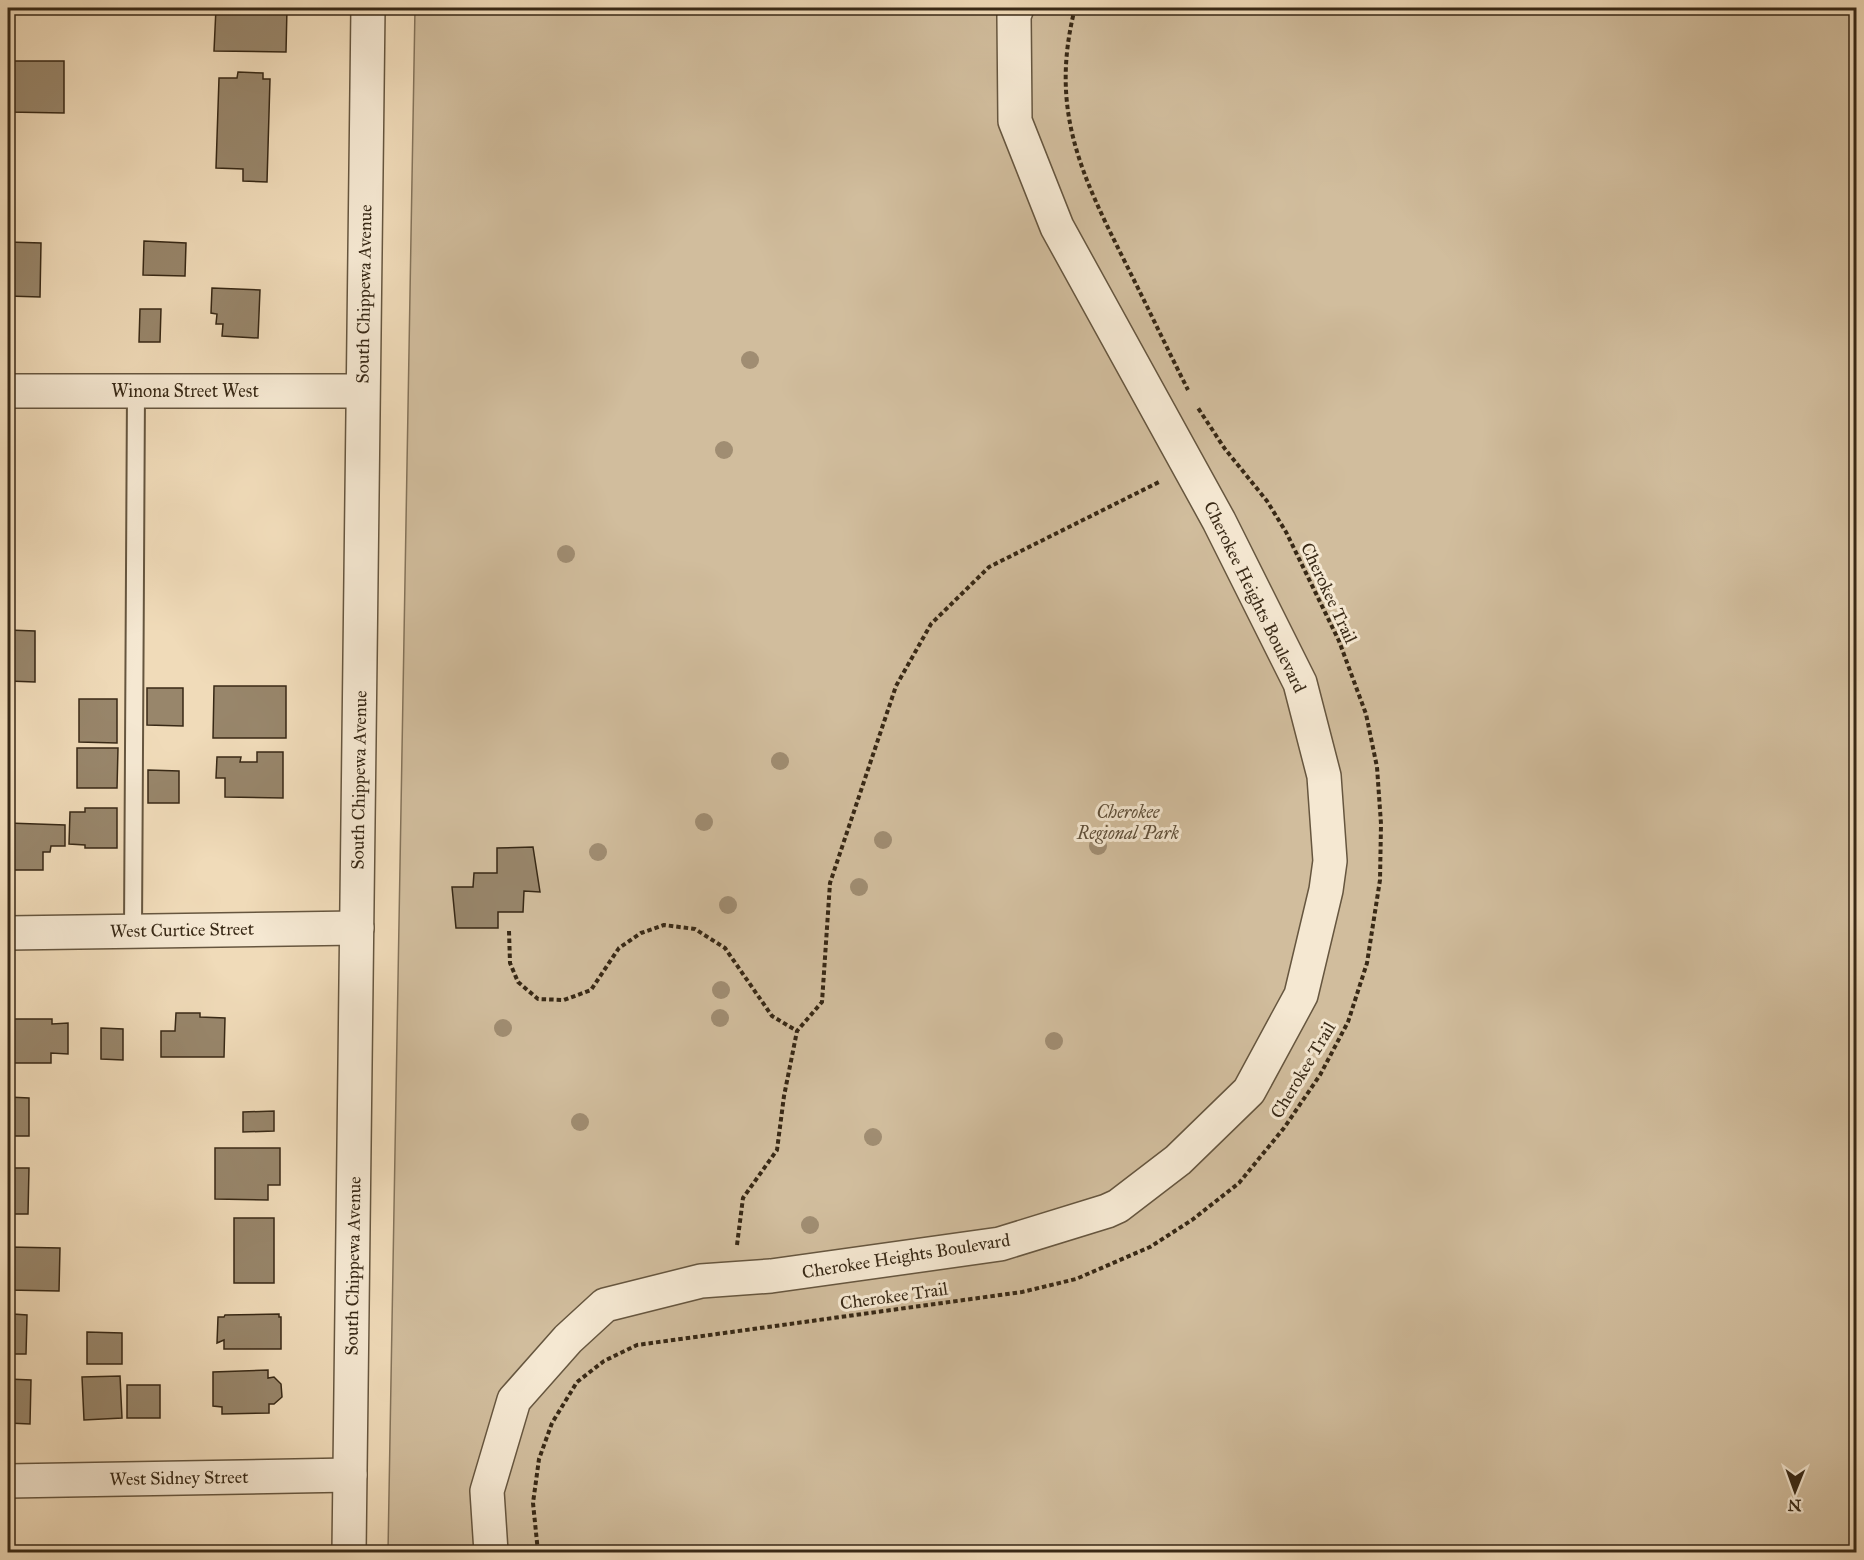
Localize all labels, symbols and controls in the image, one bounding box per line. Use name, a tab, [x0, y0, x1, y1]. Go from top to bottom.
street label: South Chippewa Avenue	[351, 204, 377, 384]
street label: Winona Street West	[111, 380, 259, 402]
street label: Cherokee Heights Boulevard	[1198, 498, 1311, 697]
street label: Cherokee Trail	[1296, 539, 1362, 647]
street label: South Chippewa Avenue	[346, 690, 372, 870]
park label: Cherokee Regional Park	[1076, 801, 1179, 844]
street label: West Curtice Street	[110, 918, 255, 942]
street label: Cherokee Trail	[1266, 1018, 1340, 1122]
street label: South Chippewa Avenue	[340, 1176, 366, 1356]
street label: Cherokee Heights Boulevard	[800, 1229, 1012, 1284]
street label: Cherokee Trail	[839, 1278, 949, 1314]
north arrow	[1765, 1461, 1825, 1521]
street label: West Sidney Street	[109, 1466, 249, 1490]
text: N	[1787, 1496, 1802, 1515]

